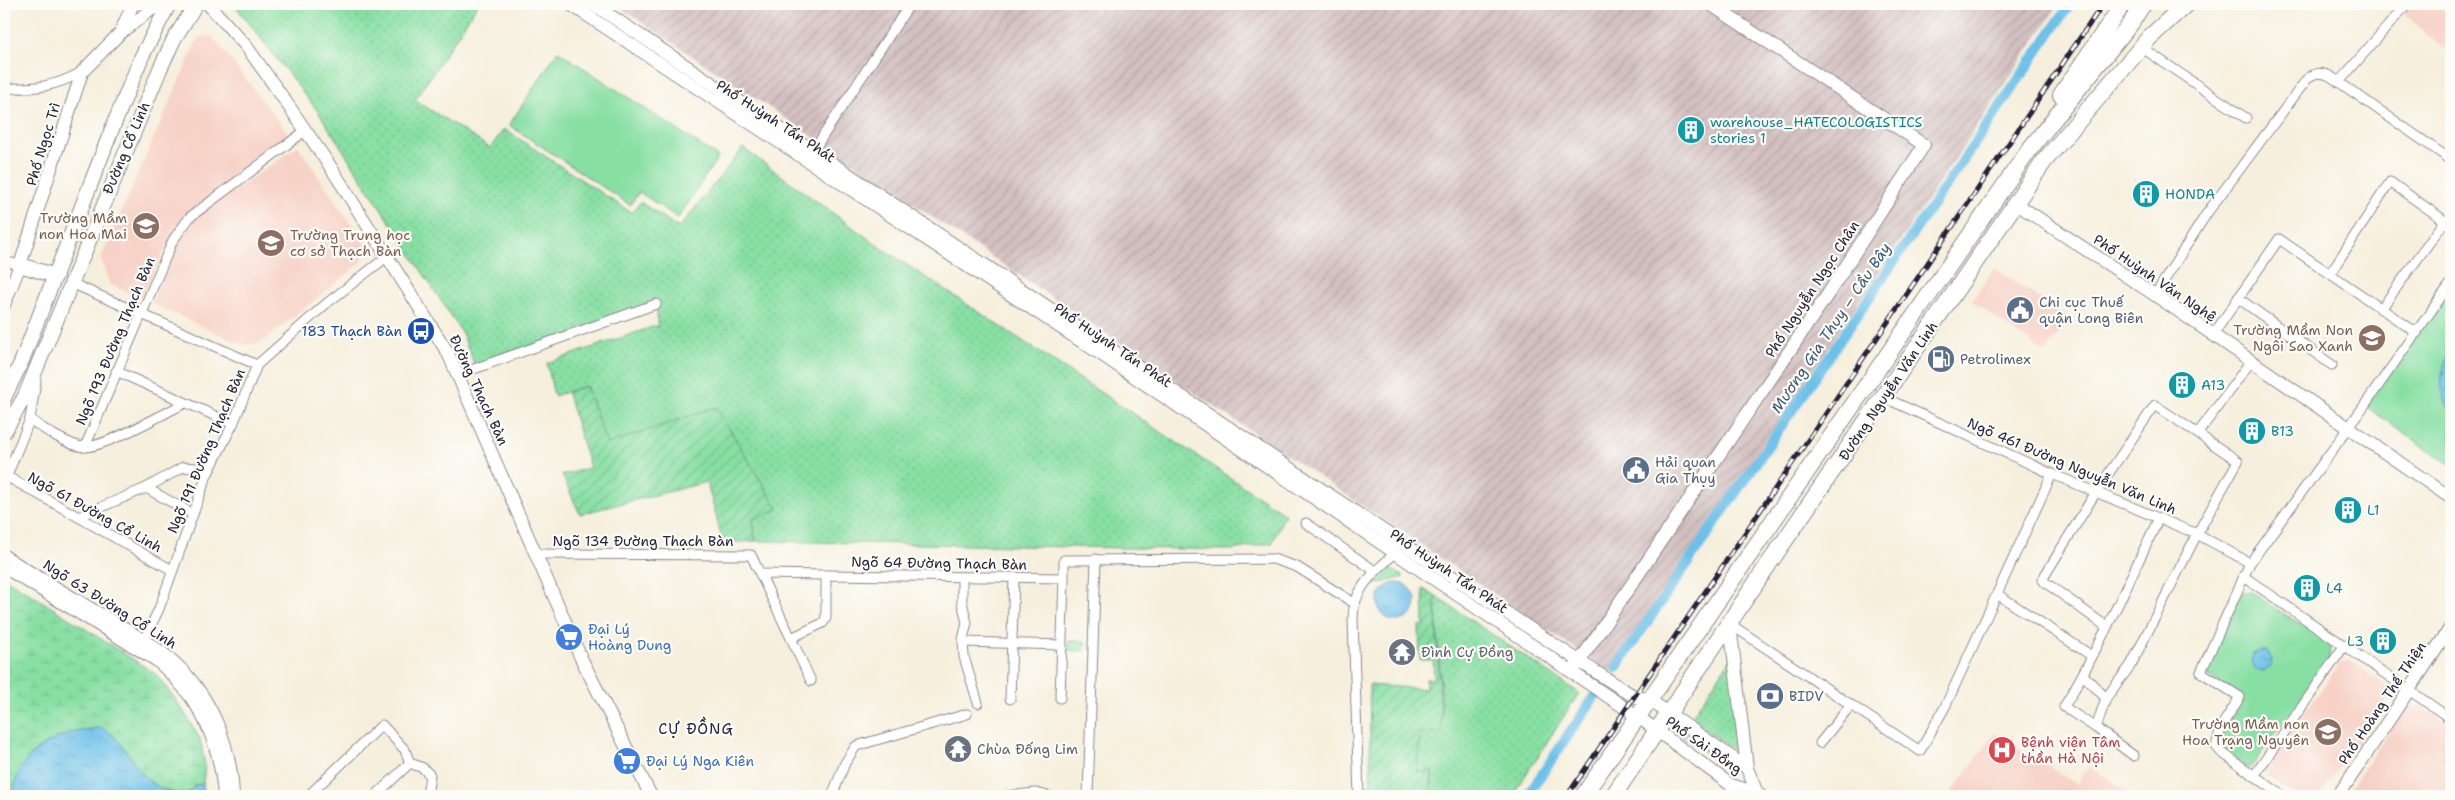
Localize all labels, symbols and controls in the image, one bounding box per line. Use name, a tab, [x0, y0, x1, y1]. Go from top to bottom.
street label: Phố Huỳnh Tấn Phát	[713, 76, 839, 166]
street label: Đường Cổ Linh	[98, 99, 154, 197]
street label: Phố Ngọc Trì	[22, 100, 64, 188]
place label: warehouse_HATECOLOGISTICS stories 1	[1710, 113, 1922, 147]
building icon: warehouse_HATECOLOGISTICS stories 1	[1676, 115, 1706, 145]
building icon: HONDA	[2131, 179, 2161, 209]
place label: HONDA	[2165, 185, 2215, 203]
place label: Trường Mầm non Hoa Mai	[39, 209, 127, 243]
school or university icon: Trường Mầm non Hoa Mai	[131, 211, 161, 241]
street label: Phố Nguyễn Ngọc Chân	[1761, 217, 1863, 361]
place label: Trường Trung học cơ sở Thạch Bàn	[290, 226, 410, 260]
school or university icon: Trường Trung học cơ sở Thạch Bàn	[256, 228, 286, 258]
street label: Phố Huỳnh Văn Nghệ	[2090, 230, 2220, 326]
water label: Mương Gia Thụy – Cầu Bây	[1766, 239, 1896, 417]
street label: Ngõ 193 Đường Thạch Bàn	[71, 254, 159, 428]
place label: Chi cục Thuế quận Long Biên	[2039, 293, 2144, 327]
public building icon: Chi cục Thuế quận Long Biên	[2005, 295, 2035, 325]
street label: Phố Huỳnh Tấn Phát	[1050, 299, 1176, 391]
bus stop icon: 183 Thạch Bàn	[406, 316, 436, 346]
street label: Đường Nguyễn Văn Linh	[1835, 318, 1941, 464]
place label: Trường Mầm Non Ngôi Sao Xanh	[2234, 321, 2353, 355]
place label: 183 Thạch Bàn	[302, 322, 402, 340]
school or university icon: Trường Mầm Non Ngôi Sao Xanh	[2357, 323, 2387, 353]
street label: Đường Thạch Bàn	[446, 332, 513, 449]
fuel station icon: Petrolimex	[1926, 344, 1956, 374]
place label: Petrolimex	[1960, 350, 2031, 368]
street label: Ngõ 191 Đường Thạch Bàn	[163, 365, 249, 536]
building icon: A13	[2167, 370, 2197, 400]
place label: A13	[2201, 376, 2225, 394]
street label: Ngõ 461 Đường Nguyễn Văn Linh	[1965, 414, 2179, 518]
building icon: B13	[2237, 416, 2267, 446]
place label: B13	[2271, 422, 2294, 440]
place label: Hải quan Gia Thụy	[1655, 453, 1716, 487]
public building icon: Hải quan Gia Thụy	[1621, 455, 1651, 485]
street label: Ngõ 61 Đường Cổ Linh	[25, 468, 165, 556]
building icon: L1	[2333, 495, 2363, 525]
place label: L1	[2367, 501, 2380, 519]
street label: Phố Huỳnh Tấn Phát	[1386, 525, 1512, 617]
street label: Ngõ 134 Đường Thạch Bàn	[552, 532, 734, 550]
street label: Ngõ 64 Đường Thạch Bàn	[851, 552, 1028, 574]
street label: Ngõ 63 Đường Cổ Linh	[40, 555, 180, 653]
building icon: L4	[2292, 573, 2322, 603]
place label: L4	[2326, 579, 2343, 597]
place label: Đại Lý Hoàng Dung	[588, 620, 671, 654]
supermarket icon: Đại Lý Hoàng Dung	[554, 622, 584, 652]
building icon: L3	[2368, 626, 2398, 656]
place label: L3	[2347, 632, 2364, 650]
temple icon: Đình Cự Đồng	[1387, 637, 1417, 667]
street label: Phố Hoàng Thế Thiện	[2334, 638, 2430, 768]
place label: Đình Cự Đồng	[1421, 643, 1513, 661]
bank icon: BIDV	[1755, 681, 1785, 711]
place label: BIDV	[1789, 687, 1824, 705]
street label: Phố Sài Đồng	[1662, 712, 1746, 778]
place label: Trường Mầm non Hoa Trạng Nguyên	[2182, 715, 2309, 749]
district label: CỰ ĐỒNG	[658, 716, 734, 739]
school or university icon: Trường Mầm non Hoa Trạng Nguyên	[2313, 717, 2343, 747]
place label: Bệnh viện Tâm thần Hà Nội	[2021, 733, 2120, 767]
temple icon: Chùa Đống Lim	[943, 734, 973, 764]
hospital icon: Bệnh viện Tâm thần Hà Nội	[1987, 735, 2017, 765]
place label: Chùa Đống Lim	[977, 740, 1078, 758]
supermarket icon: Đại Lý Nga Kiên	[612, 746, 642, 776]
place label: Đại Lý Nga Kiên	[646, 752, 755, 770]

